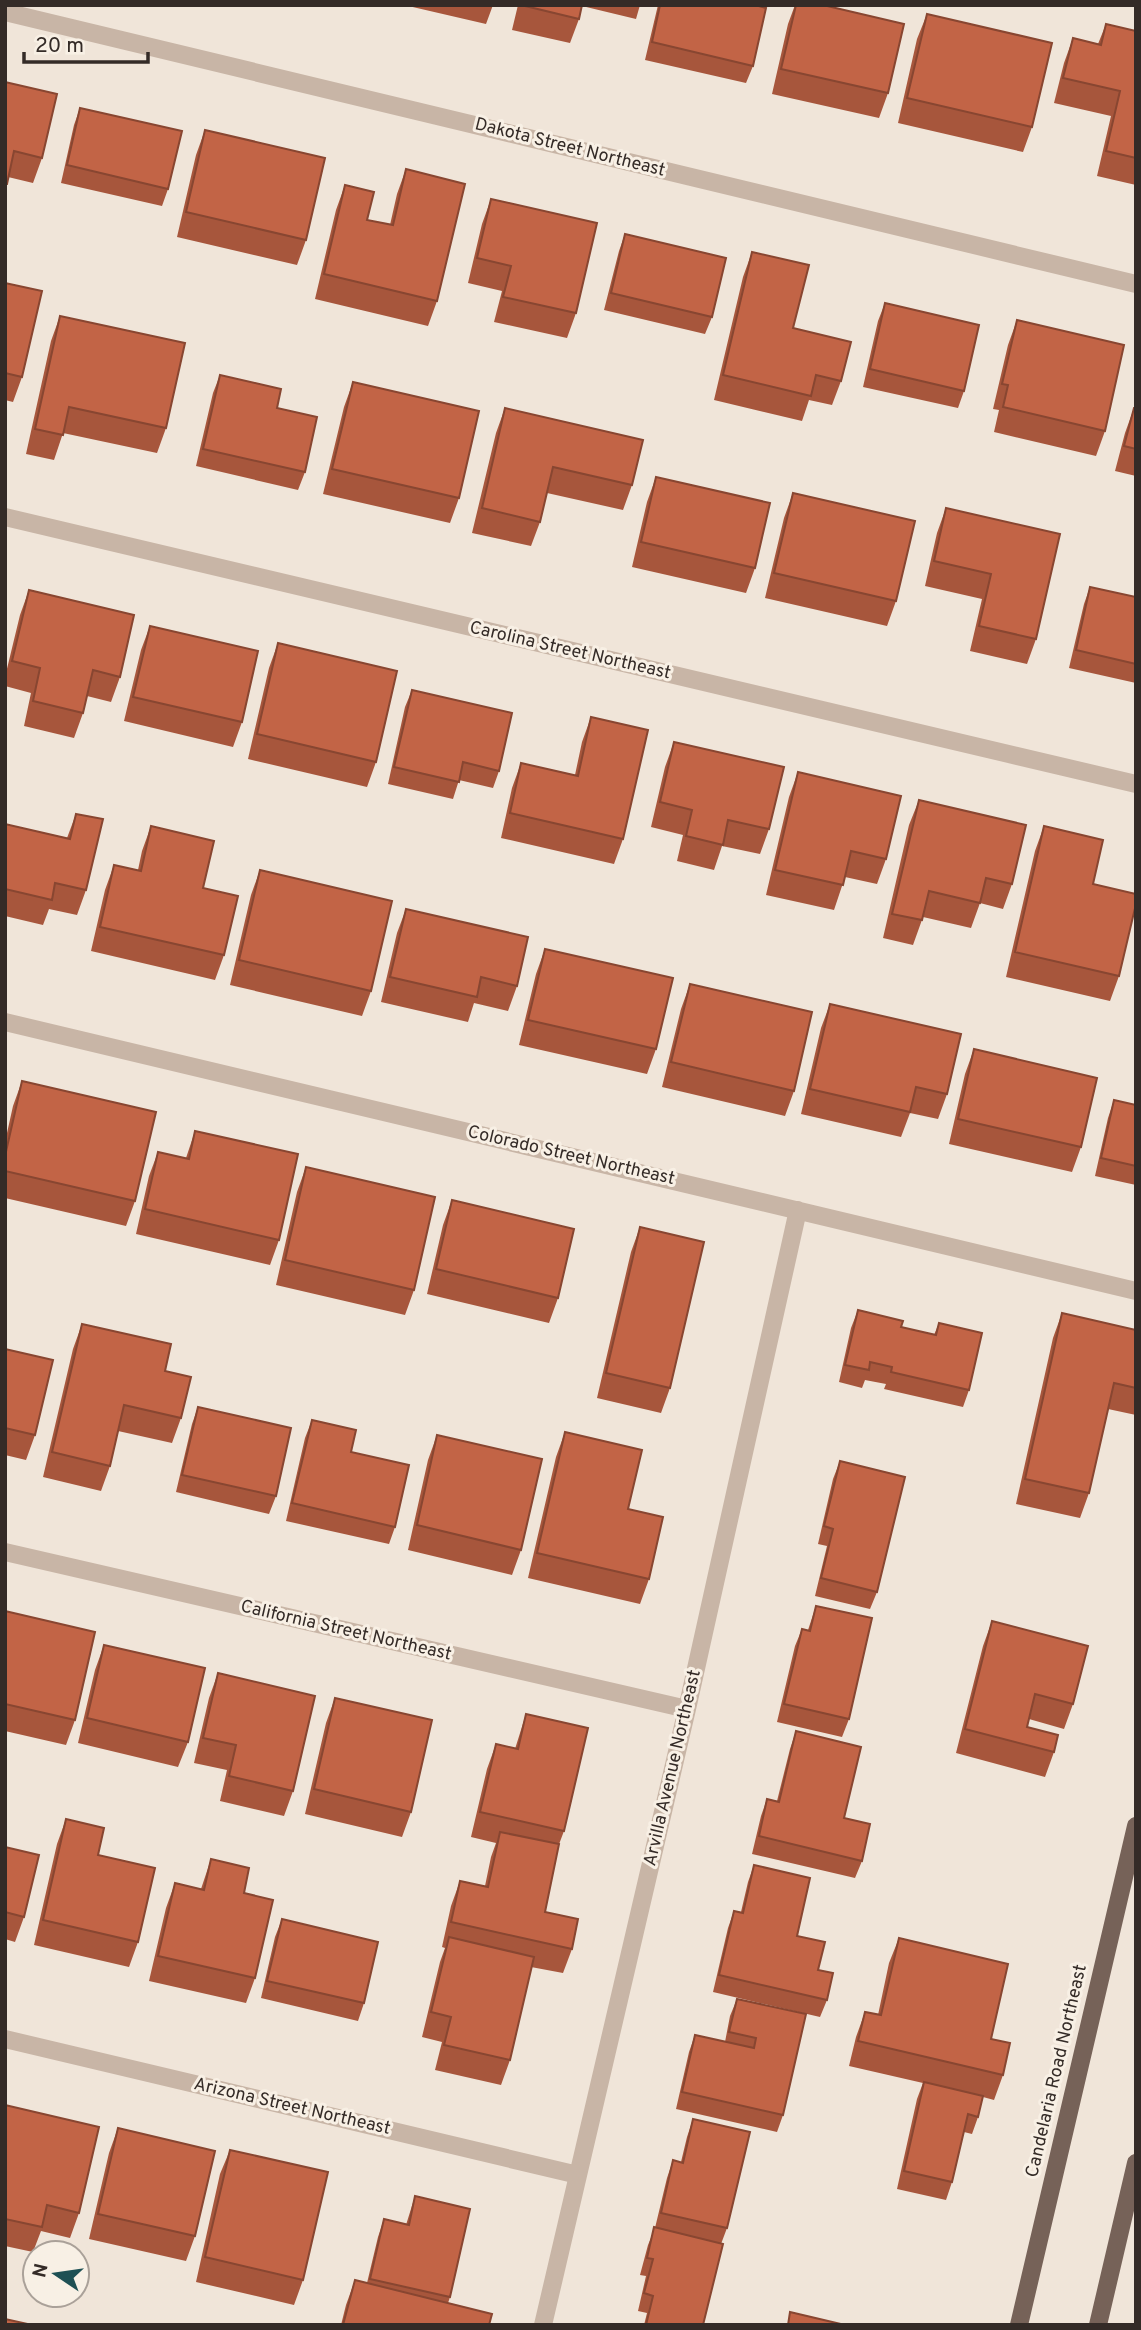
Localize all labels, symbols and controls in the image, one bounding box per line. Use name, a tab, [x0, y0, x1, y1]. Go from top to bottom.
scale bar	[24, 21, 149, 65]
text: 20 m	[35, 33, 84, 60]
street label: Dakota Street Northeast	[472, 113, 668, 183]
street label: Carolina Street Northeast	[467, 617, 673, 685]
street label: Colorado Street Northeast	[465, 1121, 677, 1191]
street label: California Street Northeast	[238, 1596, 454, 1666]
street label: Arvilla Avenue Northeast	[639, 1667, 707, 1869]
street label: Candelaria Road Northeast	[1021, 1962, 1093, 2180]
street label: Arizona Street Northeast	[191, 2073, 393, 2141]
north arrow	[21, 2239, 91, 2309]
text: N	[28, 2261, 55, 2280]

